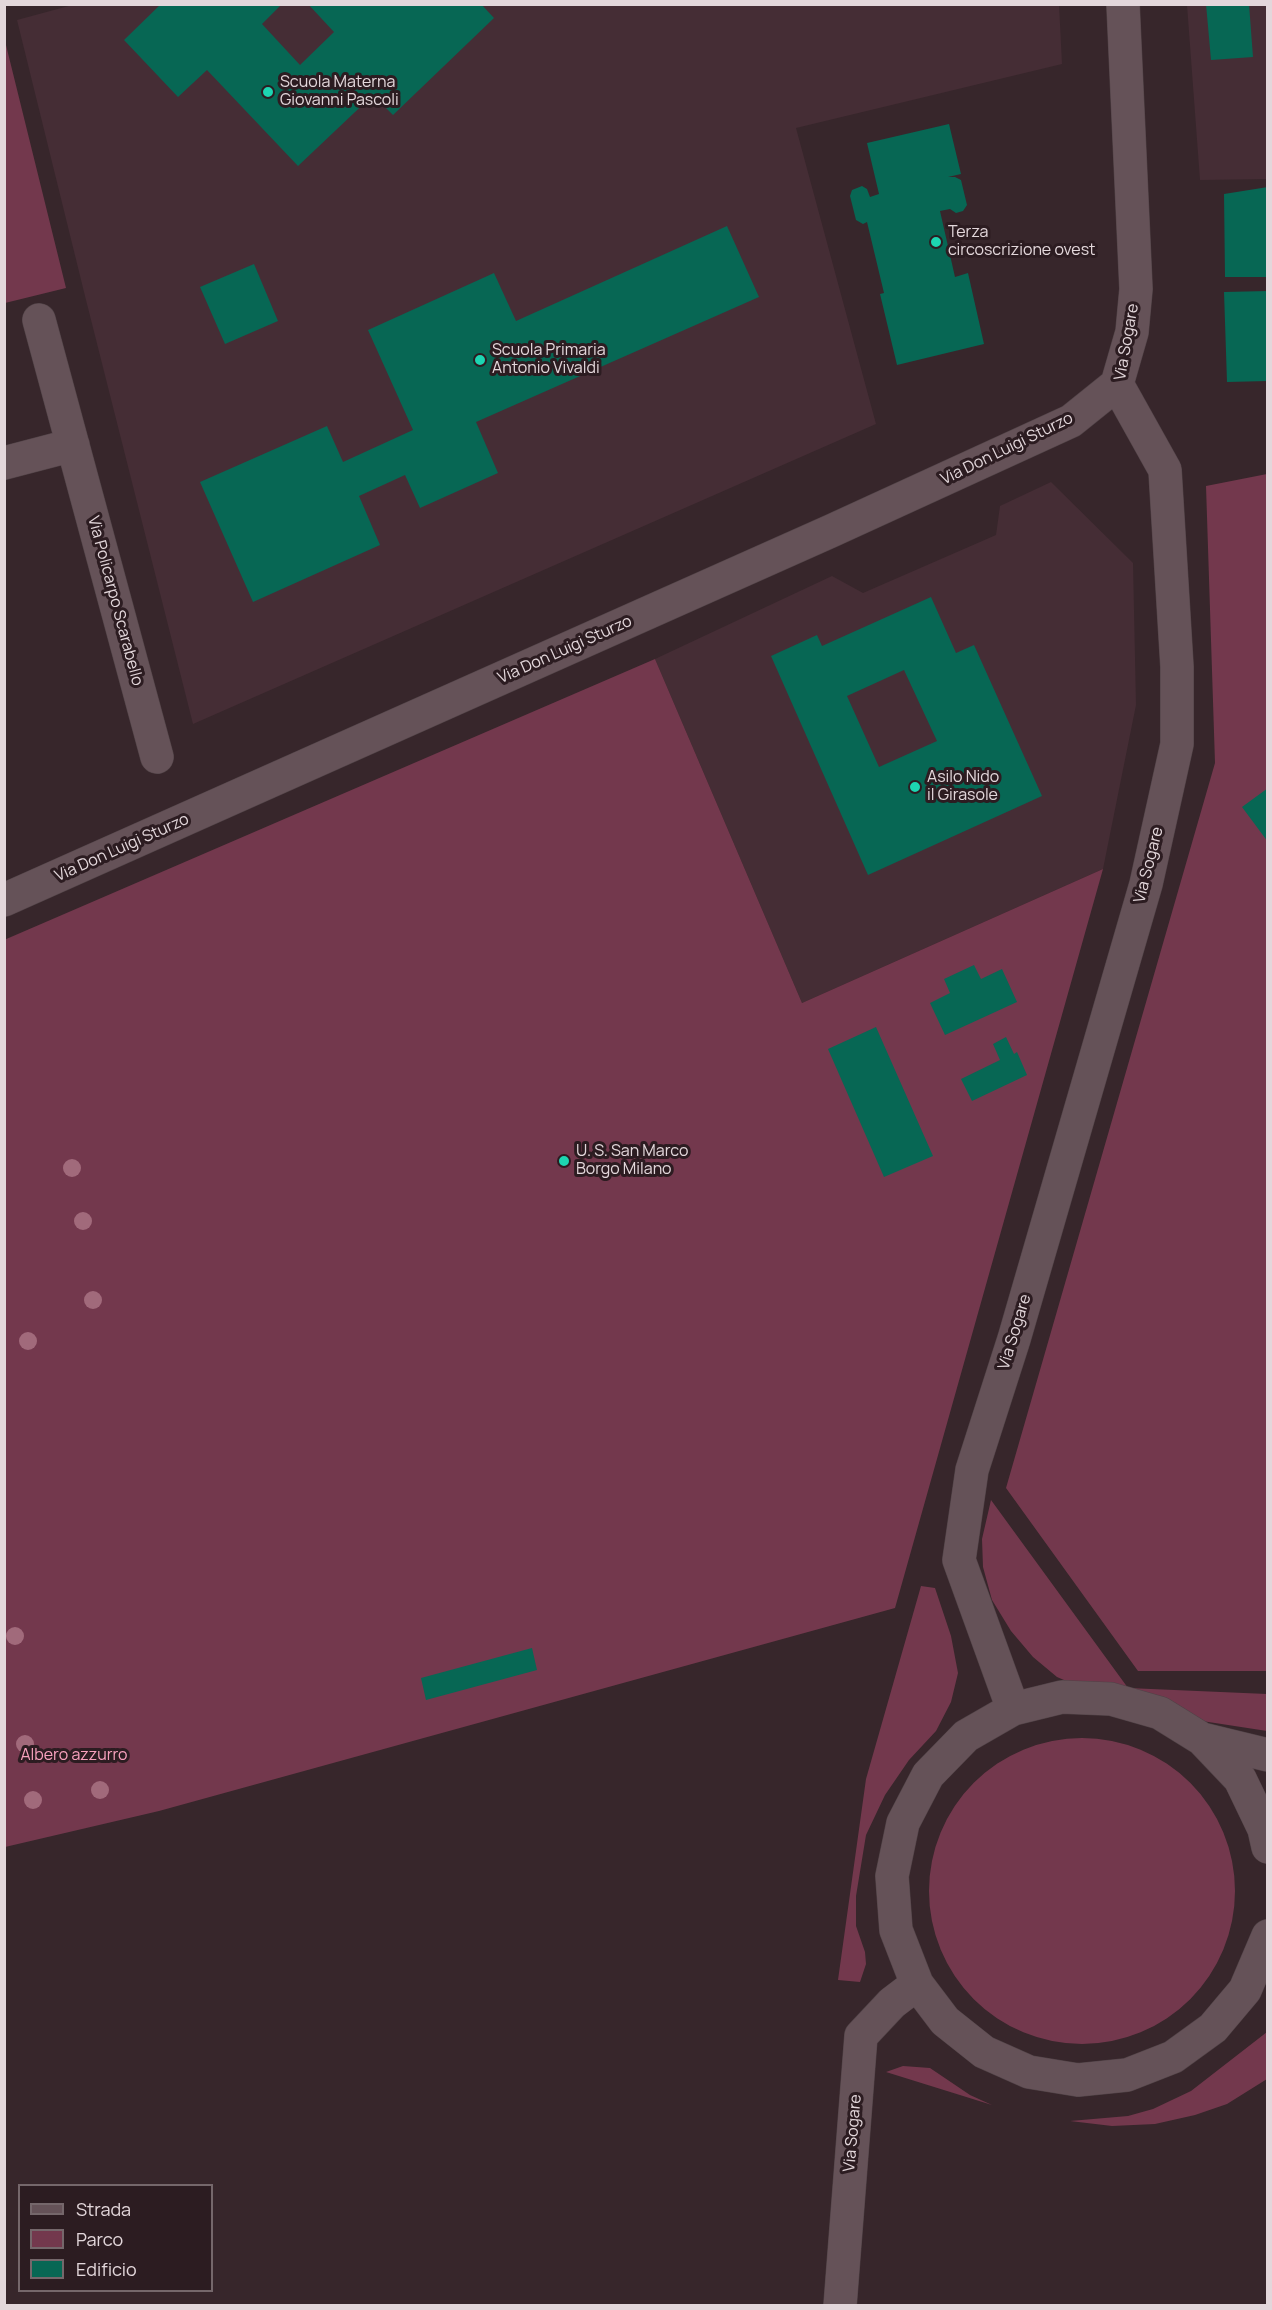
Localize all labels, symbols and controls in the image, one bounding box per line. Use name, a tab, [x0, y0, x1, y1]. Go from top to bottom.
place label: Scuola Materna Giovanni Pascoli	[280, 73, 399, 111]
marker: Scuola Materna Giovanni Pascoli	[261, 85, 275, 99]
place label: Terza circoscrizione ovest	[948, 223, 1096, 261]
marker: Terza circoscrizione ovest	[929, 235, 943, 249]
street label: Via Sogare	[1111, 302, 1143, 382]
place label: Scuola Primaria Antonio Vivaldi	[492, 341, 606, 379]
marker: Scuola Primaria Antonio Vivaldi	[473, 353, 487, 367]
street label: Via Don Luigi Sturzo	[938, 409, 1076, 489]
street label: Via Policarpo Scarabello	[83, 514, 147, 688]
street label: Via Don Luigi Sturzo	[495, 612, 635, 688]
place label: Asilo Nido il Girasole	[927, 768, 999, 806]
marker: Asilo Nido il Girasole	[908, 780, 922, 794]
street label: Via Don Luigi Sturzo	[52, 810, 192, 886]
street label: Via Sogare	[1130, 825, 1168, 905]
place label: U. S. San Marco Borgo Milano	[576, 1142, 688, 1180]
marker: U. S. San Marco Borgo Milano	[557, 1154, 571, 1168]
street label: Via Sogare	[994, 1292, 1036, 1372]
park label: Albero azzurro	[20, 1746, 128, 1766]
street label: Via Sogare	[840, 2093, 866, 2173]
legend	[18, 2184, 213, 2292]
text: Strada	[76, 2197, 131, 2221]
text: Parco	[76, 2227, 123, 2251]
text: Edificio	[76, 2257, 137, 2281]

